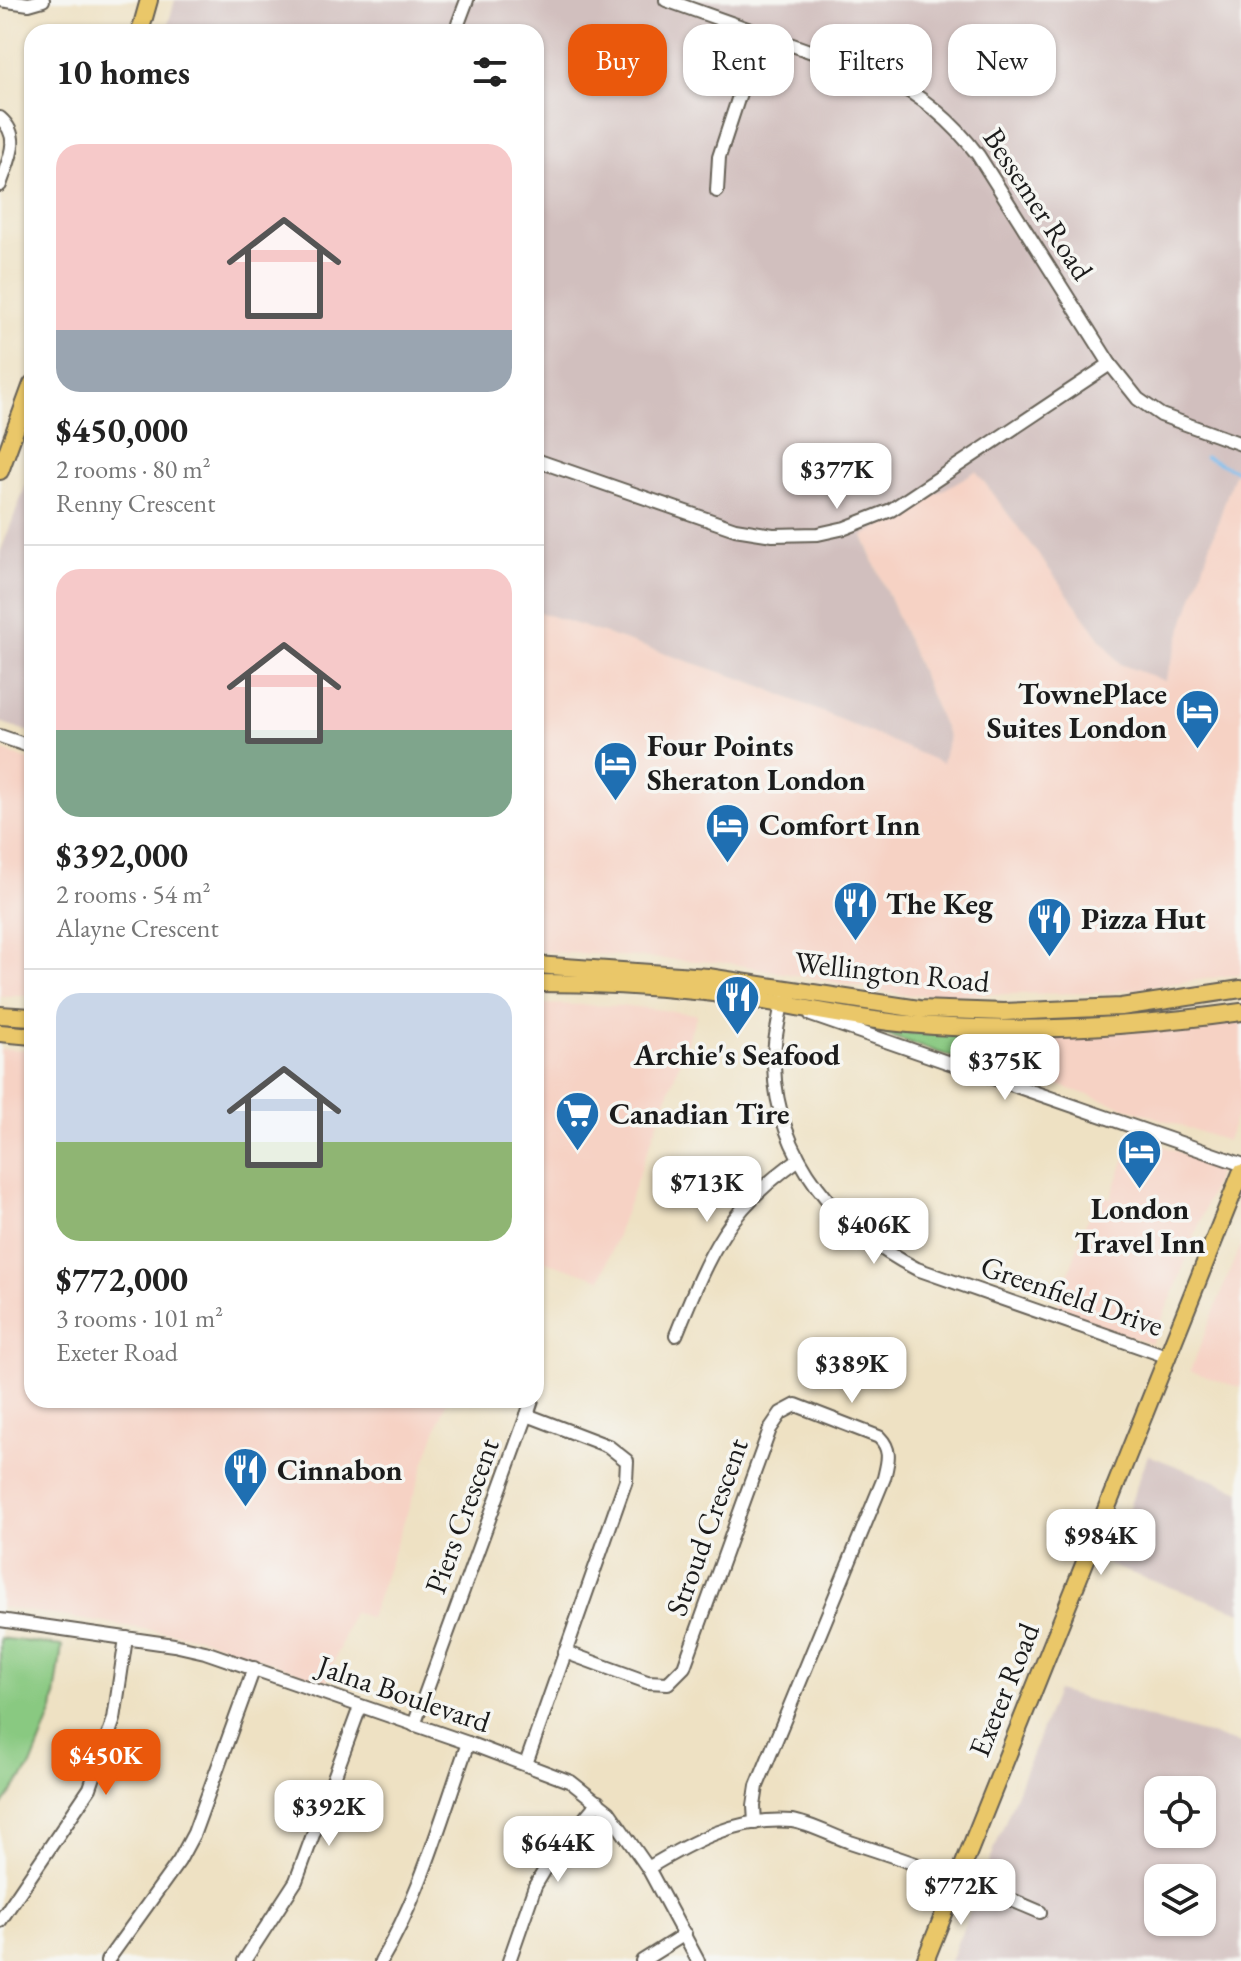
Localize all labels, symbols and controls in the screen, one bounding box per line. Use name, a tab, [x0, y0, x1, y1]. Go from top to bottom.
chip: Buy	[568, 24, 667, 96]
chip: Rent	[683, 24, 794, 96]
chip: Filters	[810, 24, 932, 96]
chip: New	[948, 24, 1056, 96]
text: 10 homes	[56, 50, 190, 94]
icon: filters	[468, 50, 512, 94]
street label: Bessemer Road	[975, 120, 1103, 288]
icon: home	[212, 196, 356, 340]
text: $450,000	[56, 408, 188, 452]
pin: $377K	[781, 443, 893, 511]
text: 2 rooms · 80 m²	[56, 452, 211, 486]
text: $377K	[800, 452, 874, 486]
text: Renny Crescent	[56, 486, 215, 520]
icon: home	[212, 621, 356, 765]
place label: TownePlace Suites London	[987, 674, 1167, 747]
hotel icon: TownePlace Suites London	[1174, 687, 1222, 750]
place label: Four Points Sheraton London	[647, 726, 865, 799]
hotel icon: Four Points Sheraton London	[592, 739, 640, 802]
hotel icon: Comfort Inn	[704, 801, 752, 864]
place label: Comfort Inn	[759, 805, 920, 844]
text: $392,000	[56, 833, 188, 877]
text: 2 rooms · 54 m²	[56, 877, 211, 911]
restaurant icon: The Keg	[831, 880, 879, 943]
place label: The Keg	[886, 884, 994, 923]
restaurant icon: Pizza Hut	[1026, 895, 1074, 958]
place label: Pizza Hut	[1081, 899, 1207, 938]
text: Alayne Crescent	[56, 911, 219, 945]
street label: Wellington Road	[793, 942, 992, 1001]
restaurant icon: Archie's Seafood	[713, 973, 761, 1036]
pin: $375K	[949, 1034, 1061, 1102]
place label: Archie's Seafood	[633, 1035, 841, 1074]
text: $375K	[968, 1043, 1042, 1077]
icon: home	[212, 1045, 356, 1189]
supermarket icon: Canadian Tire	[554, 1090, 602, 1153]
place label: Canadian Tire	[609, 1094, 789, 1133]
hotel icon: London Travel Inn	[1116, 1127, 1164, 1190]
pin: $713K	[651, 1156, 763, 1224]
text: $713K	[670, 1165, 744, 1199]
place label: London Travel Inn	[1075, 1189, 1205, 1262]
pin: $406K	[818, 1198, 930, 1266]
text: $406K	[837, 1207, 911, 1241]
street label: Greenfield Drive	[976, 1246, 1169, 1345]
text: $772,000	[56, 1257, 188, 1301]
text: 3 rooms · 101 m²	[56, 1301, 223, 1335]
text: Exeter Road	[56, 1335, 178, 1369]
pin: $389K	[796, 1337, 908, 1405]
text: $389K	[815, 1346, 889, 1380]
street label: Piers Crescent	[415, 1432, 508, 1599]
street label: Stroud Crescent	[656, 1432, 757, 1621]
restaurant icon: Cinnabon	[222, 1446, 270, 1509]
place label: Cinnabon	[277, 1450, 403, 1489]
pin: $984K	[1045, 1509, 1157, 1577]
text: $984K	[1064, 1518, 1138, 1552]
street label: Exeter Road	[959, 1617, 1048, 1762]
street label: Jalna Boulevard	[310, 1645, 496, 1742]
pin: $450K	[50, 1729, 162, 1797]
text: $450K	[69, 1738, 143, 1772]
map controls	[1144, 1776, 1216, 1936]
button: locate	[1144, 1776, 1216, 1848]
pin: $392K	[273, 1780, 385, 1848]
text: $392K	[292, 1789, 366, 1823]
pin: $644K	[502, 1816, 614, 1884]
text: $644K	[521, 1825, 595, 1859]
pin: $772K	[905, 1859, 1017, 1927]
button: layers	[1144, 1864, 1216, 1936]
text: $772K	[924, 1868, 998, 1902]

